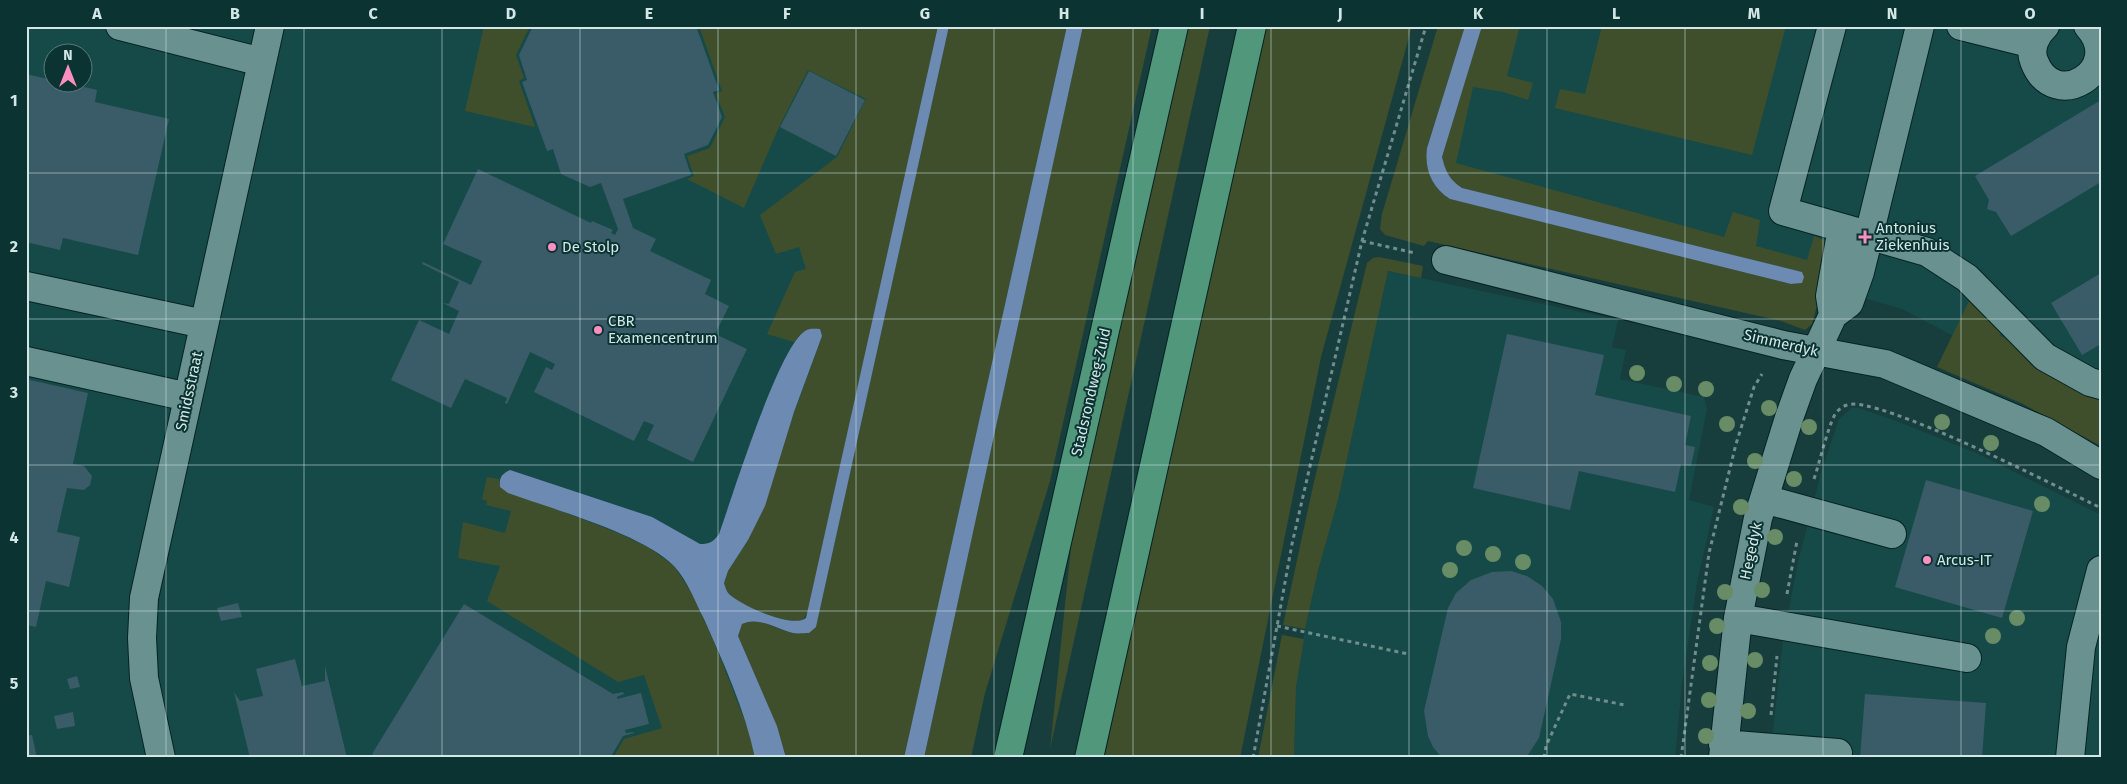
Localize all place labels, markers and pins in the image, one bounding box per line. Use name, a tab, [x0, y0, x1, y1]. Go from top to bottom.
place label: Antonius Ziekenhuis	[1876, 219, 1950, 254]
marker: Antonius Ziekenhuis	[1858, 230, 1872, 244]
place label: De Stolp	[562, 238, 619, 256]
marker: De Stolp	[546, 241, 558, 253]
place label: CBR Examencentrum	[608, 312, 718, 347]
marker: CBR Examencentrum	[592, 324, 604, 336]
place label: Arcus-IT	[1937, 551, 1992, 569]
marker: Arcus-IT	[1921, 554, 1933, 566]

